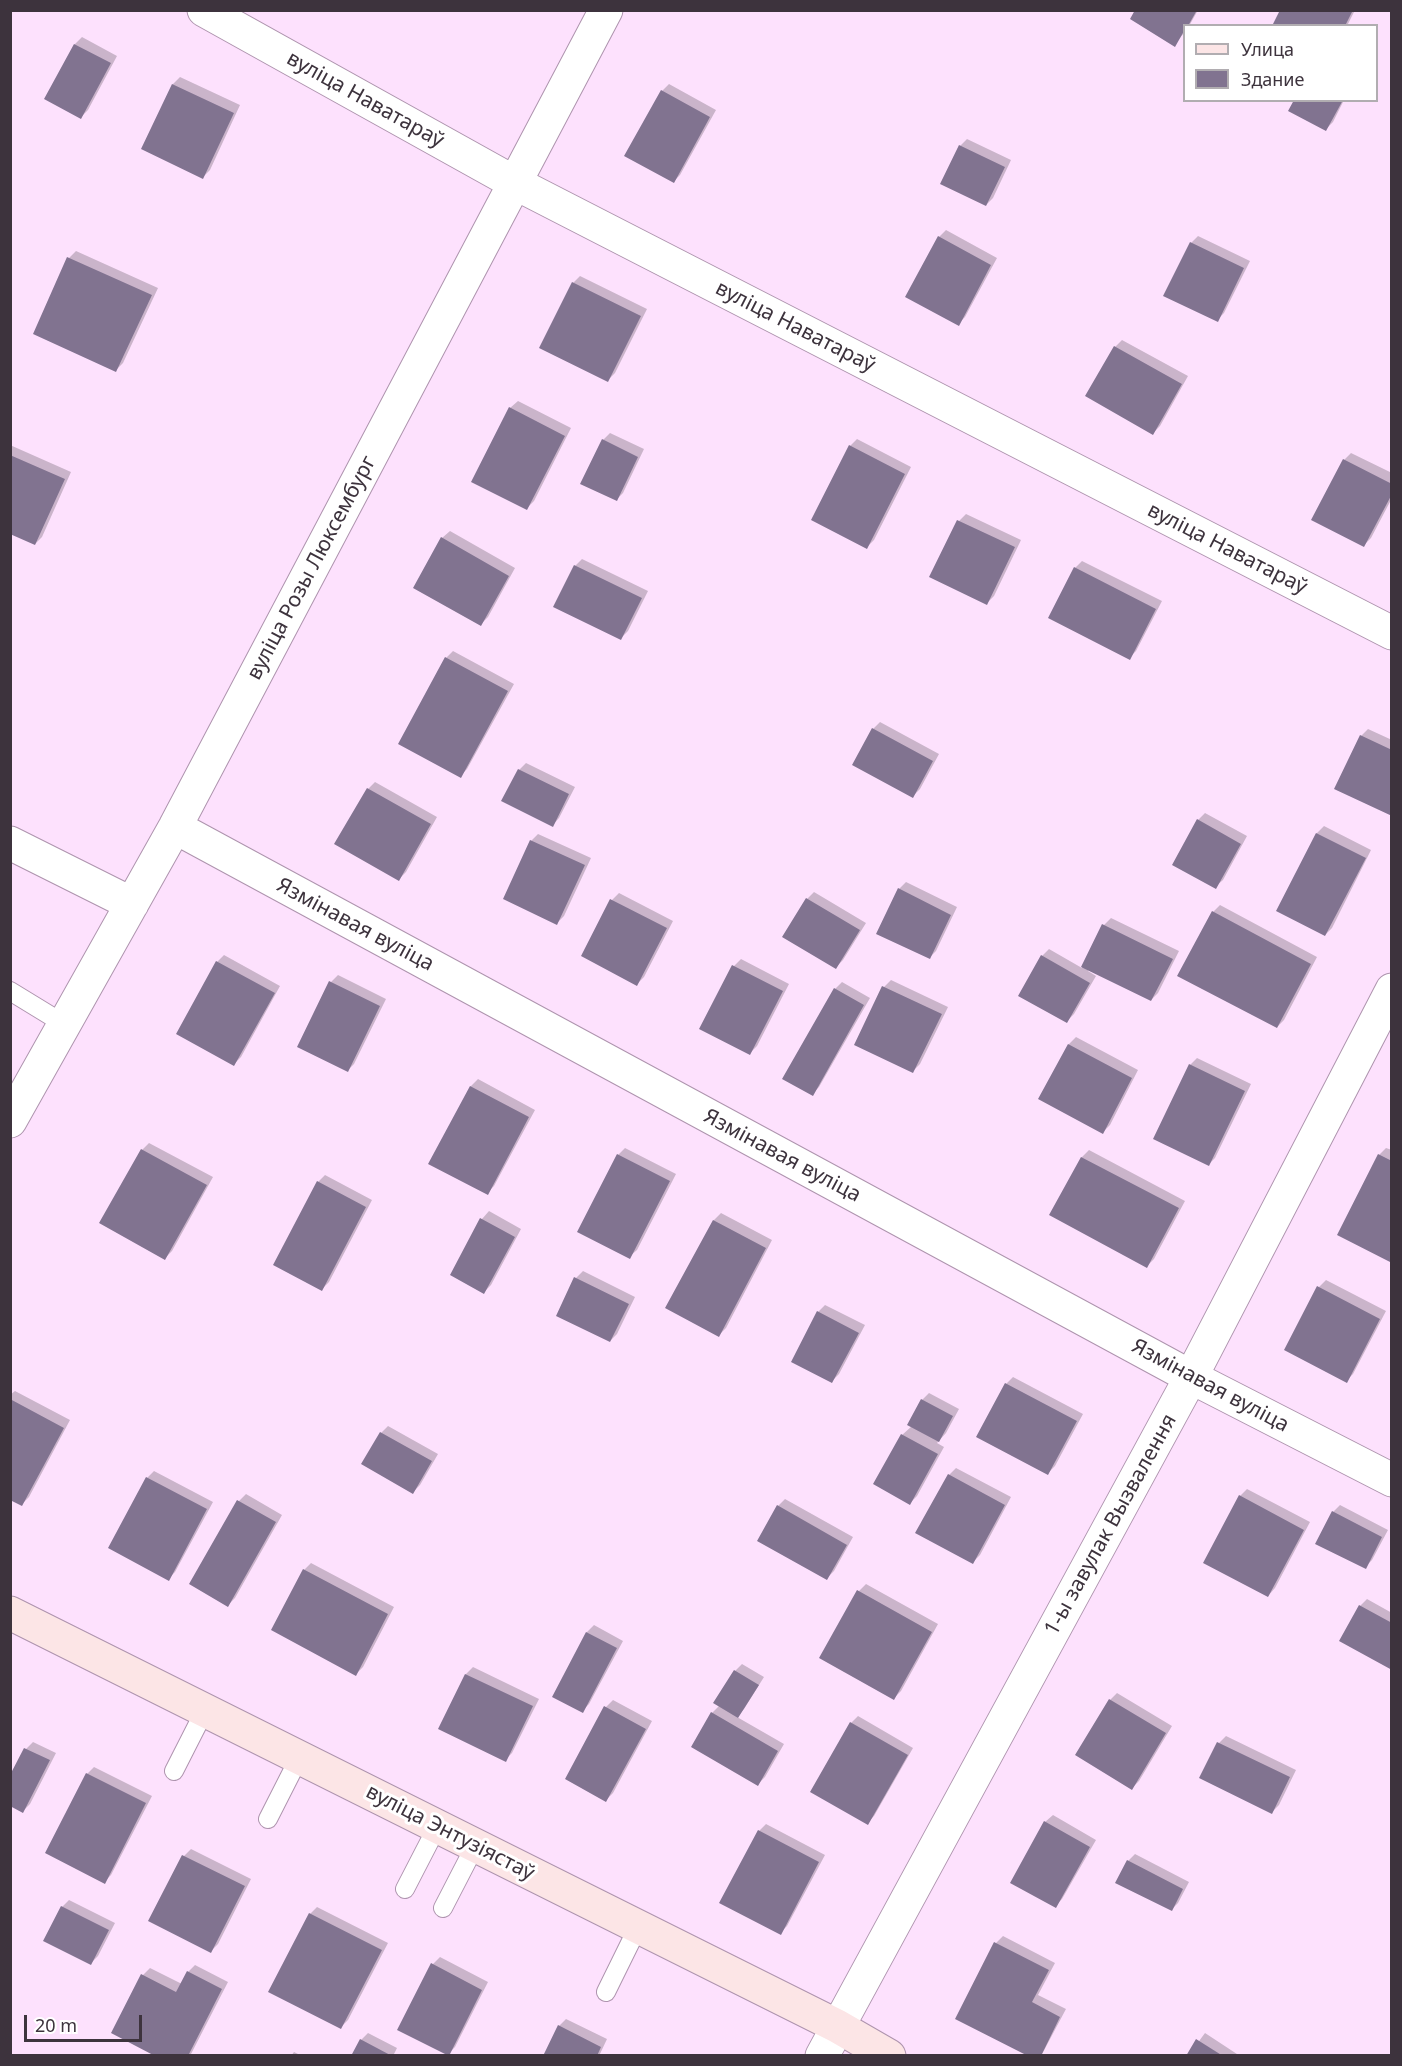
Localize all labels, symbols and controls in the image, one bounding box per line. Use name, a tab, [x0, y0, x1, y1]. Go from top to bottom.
legend	[1183, 24, 1378, 102]
text: Улица	[1241, 37, 1294, 61]
street label: вуліца Наватараў	[282, 46, 448, 154]
text: Здание	[1241, 67, 1304, 91]
street label: вуліца Наватараў	[711, 276, 879, 378]
street label: вуліца Розы Люксембург	[242, 452, 382, 684]
street label: вуліца Наватараў	[1143, 498, 1311, 600]
street label: Язмінавая вуліца	[272, 873, 438, 977]
street label: Язмінавая вуліца	[699, 1104, 865, 1208]
street label: Язмінавая вуліца	[1127, 1334, 1293, 1438]
street label: 1-ы завулак Вызвалення	[1040, 1410, 1182, 1640]
street label: вуліца Энтузіястаў	[361, 1780, 539, 1886]
scale bar	[27, 2003, 146, 2041]
text: 20 m	[35, 2013, 77, 2037]

